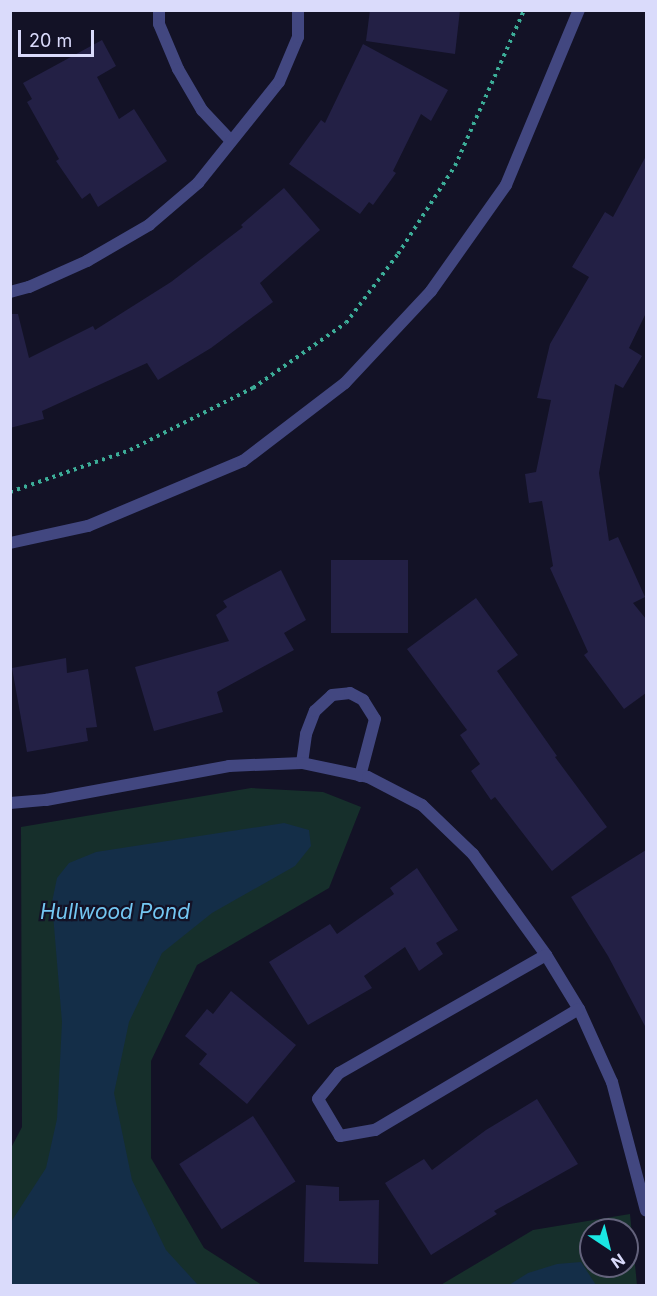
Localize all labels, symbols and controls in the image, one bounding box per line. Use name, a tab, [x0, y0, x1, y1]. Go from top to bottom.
scale bar	[21, 18, 98, 56]
text: 20 m	[29, 30, 72, 51]
water label: Hullwood Pond	[40, 899, 190, 925]
north arrow	[579, 1218, 639, 1278]
text: N	[607, 1249, 629, 1273]

